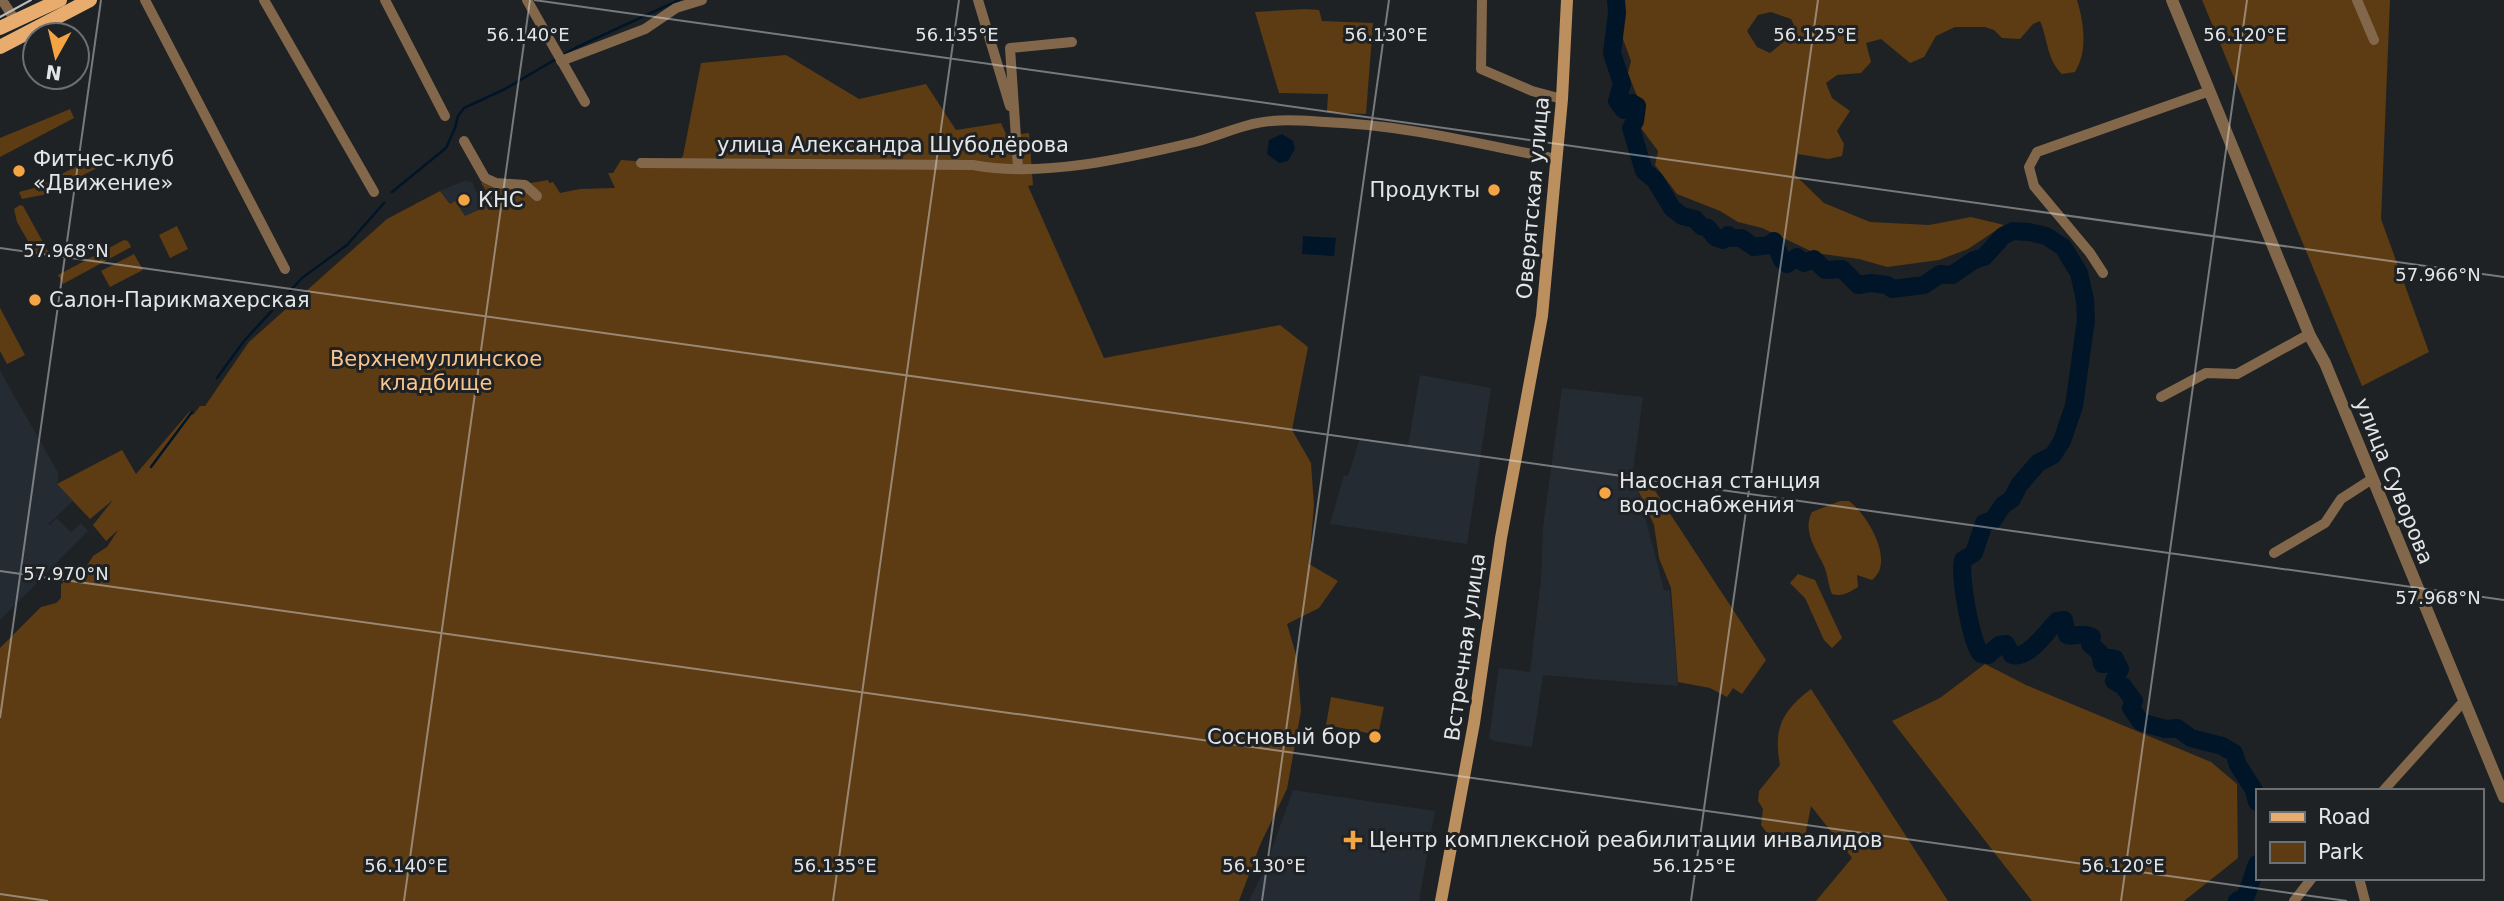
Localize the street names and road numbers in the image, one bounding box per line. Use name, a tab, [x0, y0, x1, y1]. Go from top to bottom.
street label: Оверятская улица	[1512, 96, 1554, 300]
street label: улица Александра Шубодёрова	[717, 133, 1069, 157]
street label: улица Суворова	[2350, 394, 2438, 568]
street label: Встречная улица	[1440, 552, 1490, 742]

